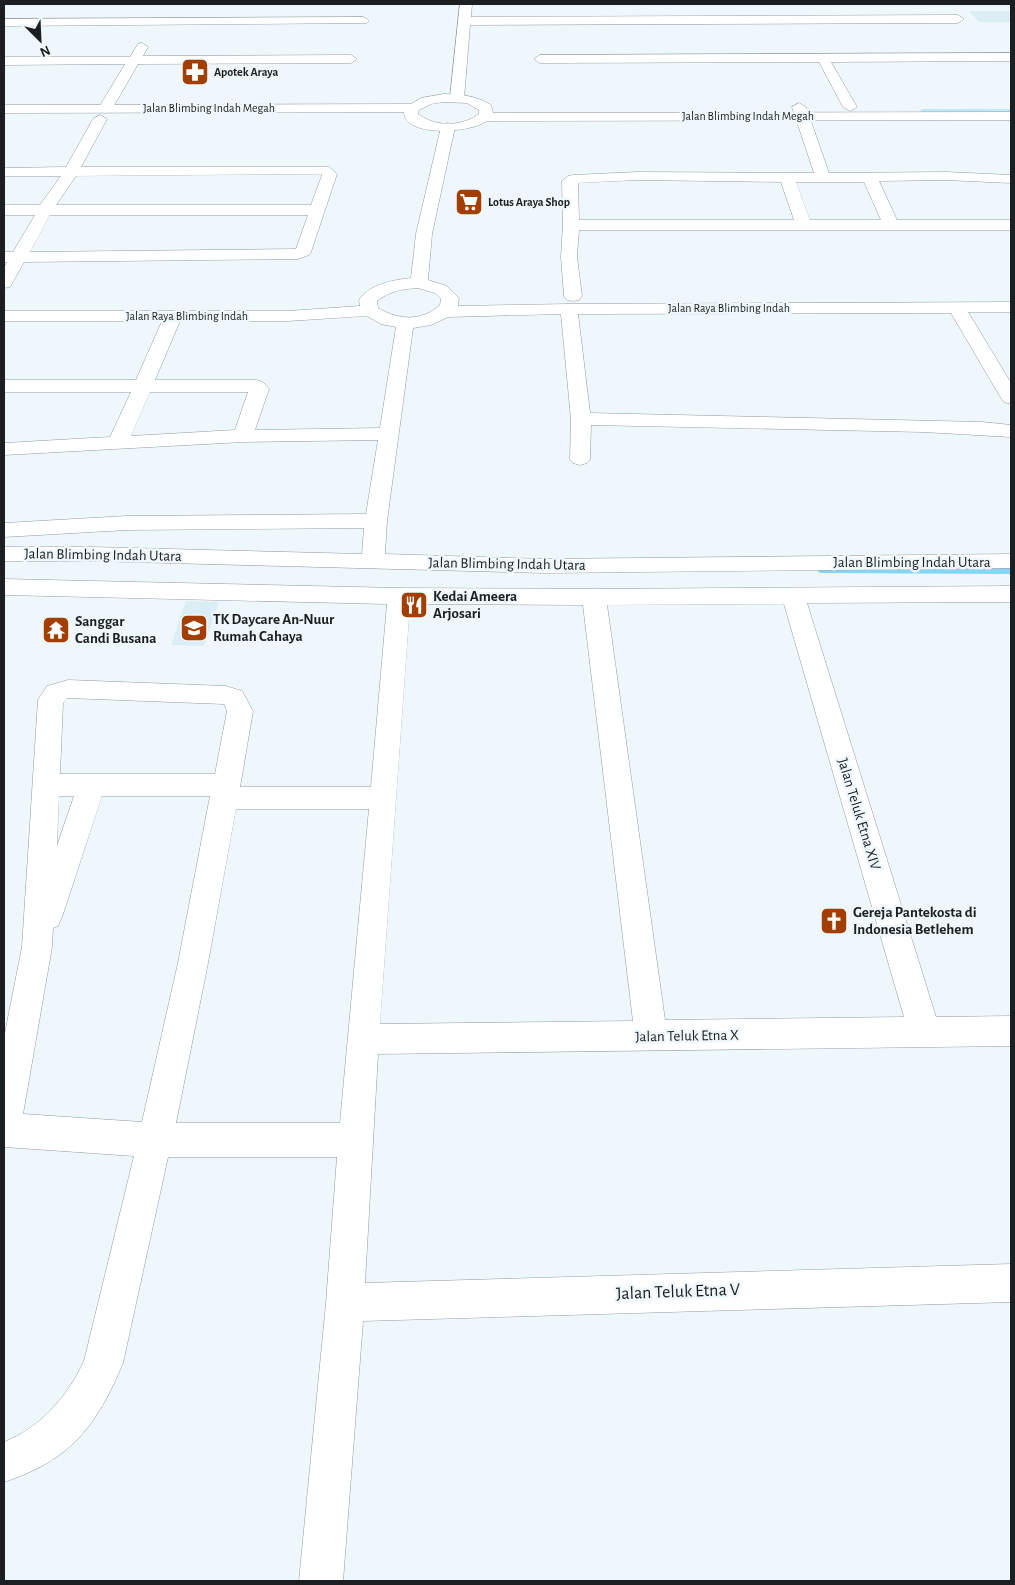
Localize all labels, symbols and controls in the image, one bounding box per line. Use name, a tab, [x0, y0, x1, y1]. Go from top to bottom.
north arrow	[15, 15, 65, 65]
text: N	[38, 43, 52, 59]
pharmacy icon: Apotek Araya	[180, 57, 210, 87]
place label: Apotek Araya	[214, 66, 279, 79]
street label: Jalan Blimbing Indah Megah	[143, 102, 275, 114]
street label: Jalan Blimbing Indah Megah	[682, 110, 814, 122]
supermarket icon: Lotus Araya Shop	[454, 187, 484, 217]
place label: Lotus Araya Shop	[488, 196, 570, 209]
street label: Jalan Raya Blimbing Indah	[668, 302, 790, 315]
street label: Jalan Raya Blimbing Indah	[126, 310, 248, 323]
street label: Jalan Blimbing Indah Utara	[24, 546, 182, 564]
street label: Jalan Blimbing Indah Utara	[428, 555, 586, 573]
street label: Jalan Blimbing Indah Utara	[833, 555, 991, 570]
place label: Kedai Ameera Arjosari	[433, 589, 517, 621]
restaurant icon: Kedai Ameera Arjosari	[399, 590, 429, 620]
place label: TK Daycare An-Nuur Rumah Cahaya	[213, 612, 335, 644]
school or university icon: TK Daycare An-Nuur Rumah Cahaya	[179, 613, 209, 643]
place label: Sanggar Candi Busana	[75, 614, 156, 646]
temple icon: Sanggar Candi Busana	[41, 615, 71, 645]
street label: Jalan Teluk Etna XIV	[835, 756, 883, 872]
place label: Gereja Pantekosta di Indonesia Betlehem	[853, 905, 977, 937]
church icon: Gereja Pantekosta di Indonesia Betlehem	[819, 906, 849, 936]
street label: Jalan Teluk Etna X	[635, 1028, 739, 1044]
street label: Jalan Teluk Etna V	[616, 1281, 741, 1303]

